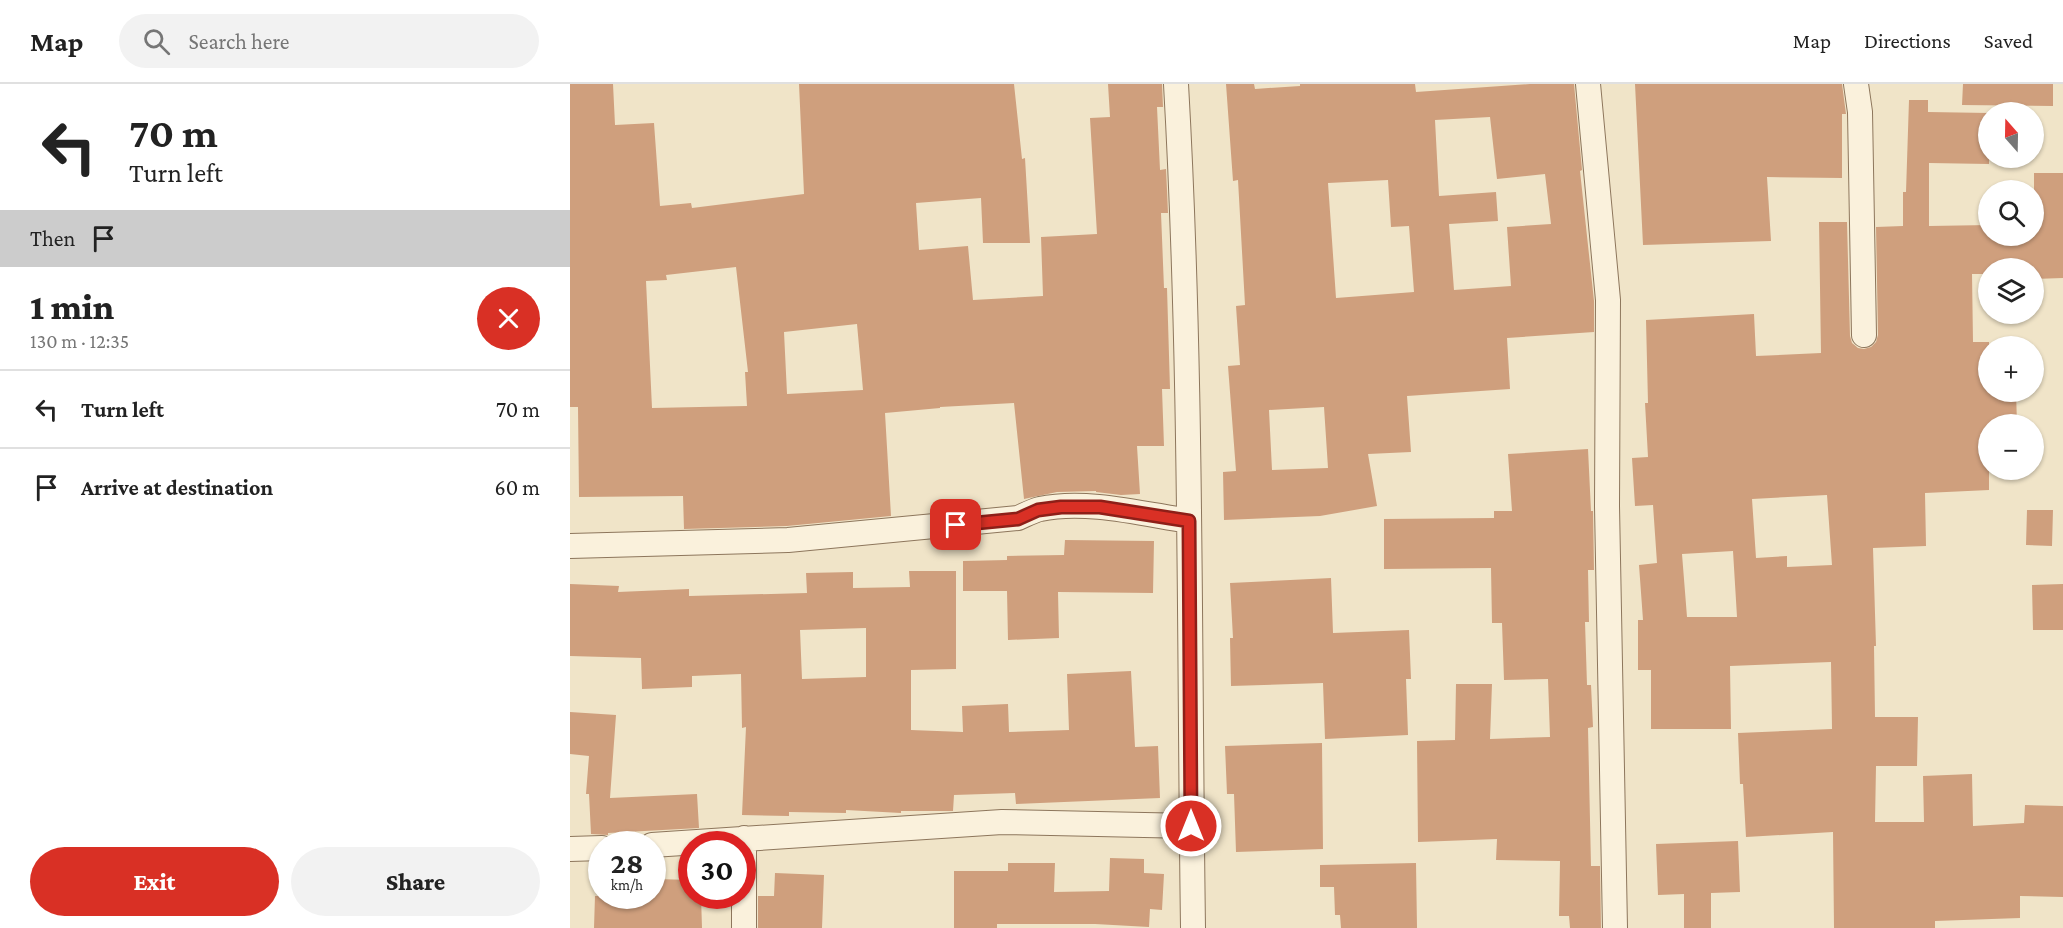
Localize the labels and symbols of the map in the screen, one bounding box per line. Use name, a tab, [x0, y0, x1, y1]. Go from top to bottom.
north arrow	[1978, 102, 2044, 168]
pin	[930, 499, 981, 550]
position arrow	[1159, 794, 1223, 858]
speed limit sign: 30	[678, 831, 756, 909]

